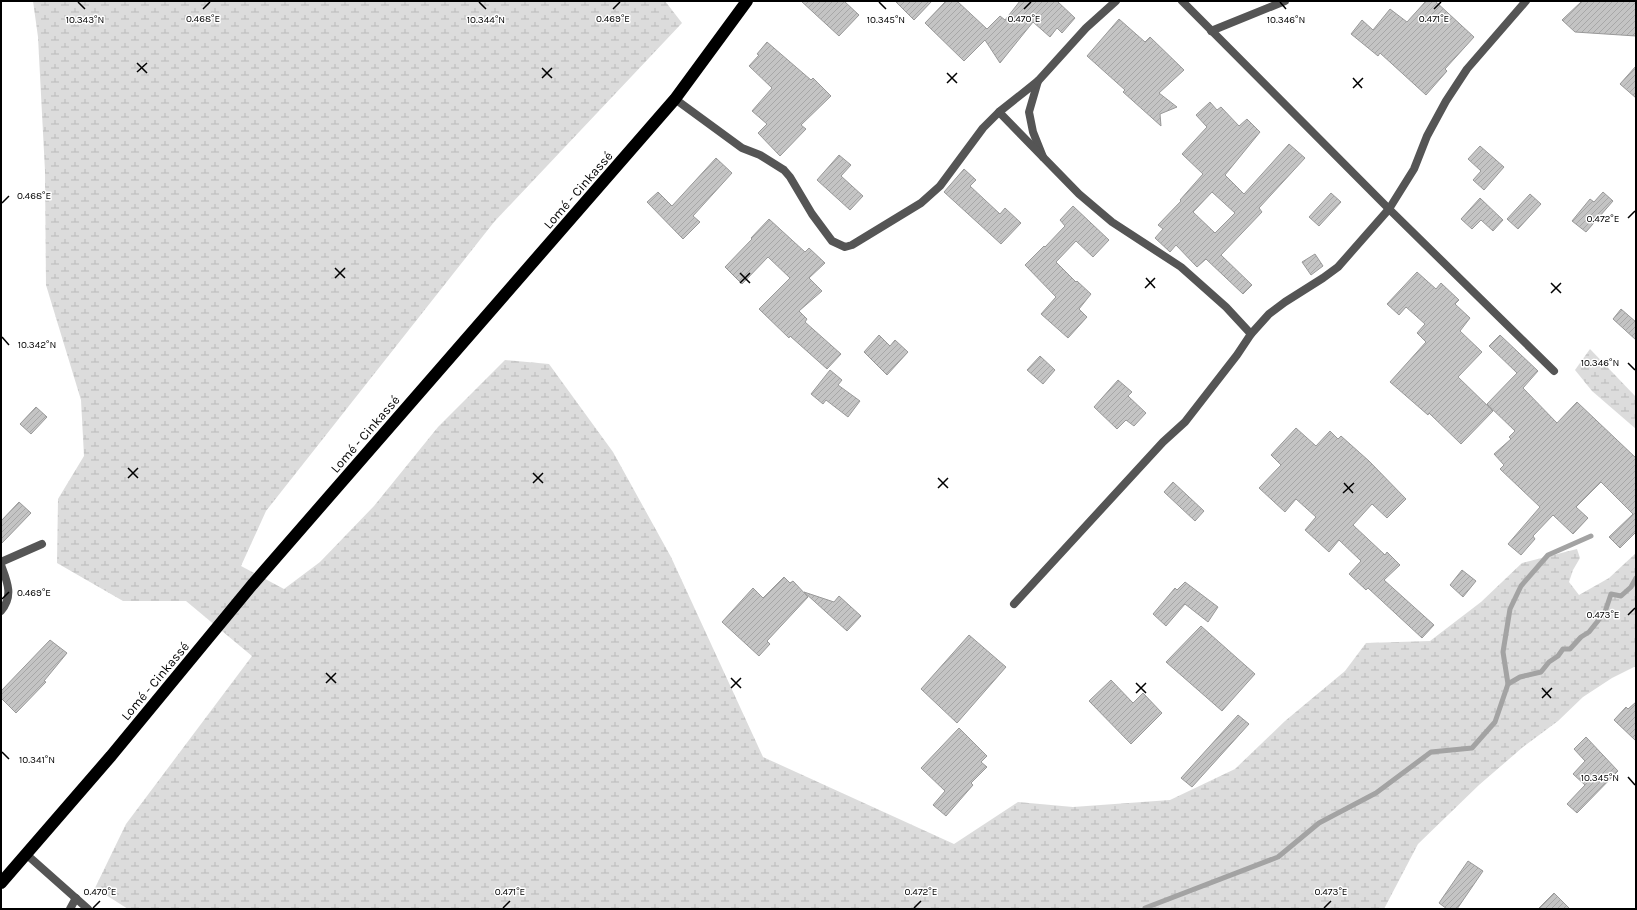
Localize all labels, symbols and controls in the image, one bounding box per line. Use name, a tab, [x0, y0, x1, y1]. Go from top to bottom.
text: 0.468°E	[186, 13, 220, 25]
text: 0.469°E	[596, 13, 630, 25]
text: 0.470°E	[1008, 13, 1040, 25]
text: 0.471°E	[1419, 13, 1449, 25]
text: 10.343°N	[66, 14, 104, 26]
text: 10.344°N	[467, 14, 505, 26]
text: 10.345°N	[867, 14, 905, 26]
text: 10.346°N	[1267, 14, 1305, 26]
street label: Lomé - Cinkassé	[540, 148, 616, 232]
text: 0.468°E	[17, 190, 51, 202]
text: 0.472°E	[1587, 213, 1619, 225]
text: 10.342°N	[18, 339, 56, 351]
text: 10.346°N	[1581, 357, 1619, 369]
street label: Lomé - Cinkassé	[327, 392, 403, 476]
text: 0.469°E	[17, 587, 51, 599]
text: 0.473°E	[1587, 609, 1619, 621]
street label: Lomé - Cinkassé	[118, 639, 192, 723]
text: 10.341°N	[19, 754, 55, 766]
text: 10.345°N	[1581, 772, 1619, 784]
text: 0.470°E	[84, 886, 116, 898]
text: 0.471°E	[495, 886, 525, 898]
text: 0.472°E	[905, 886, 937, 898]
text: 0.473°E	[1315, 886, 1347, 898]

